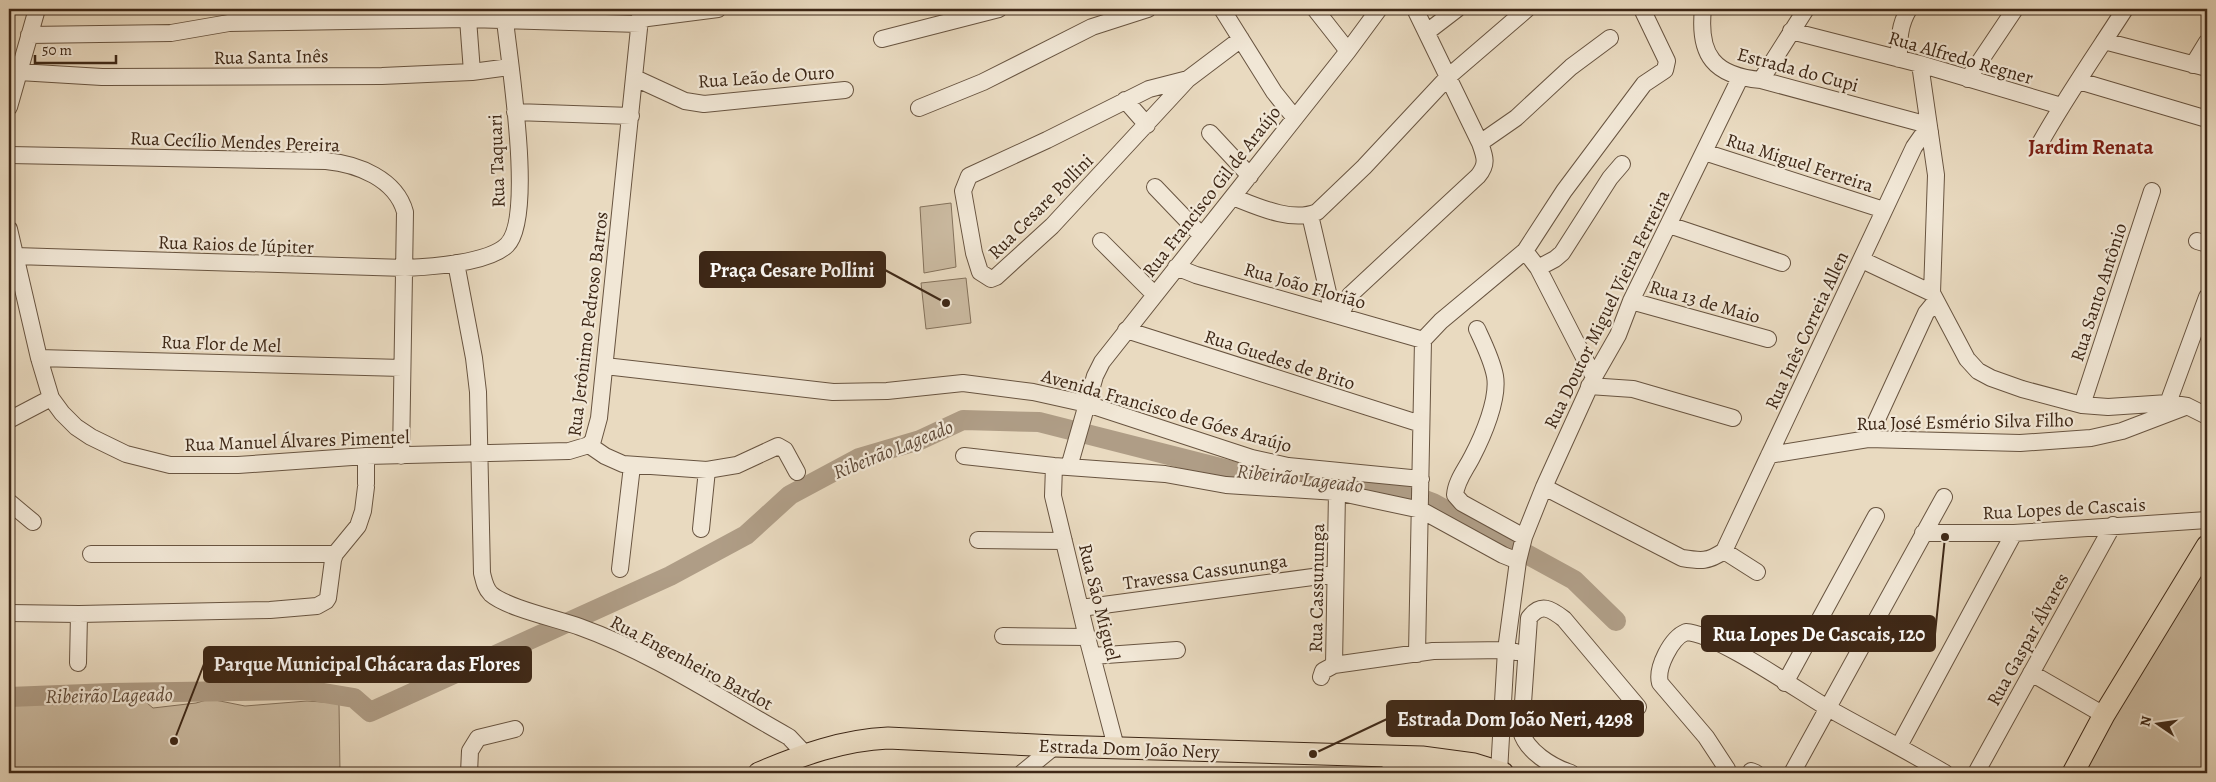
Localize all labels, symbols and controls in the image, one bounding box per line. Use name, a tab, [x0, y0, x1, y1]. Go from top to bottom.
street label: Rua Alfredo Regner	[1885, 25, 2036, 91]
scale bar	[35, 32, 116, 64]
text: 50 m	[42, 40, 72, 60]
street label: Estrada do Cupi	[1734, 41, 1861, 99]
street label: Rua Santa Inês	[213, 43, 329, 71]
street label: Rua Leão de Ouro	[697, 59, 835, 95]
street label: Rua Francisco Gil de Araújo	[1136, 100, 1287, 283]
street label: Rua Taquari	[482, 114, 512, 208]
street label: Rua Cecílio Mendes Pereira	[129, 125, 341, 159]
street label: Rua Miguel Ferreira	[1723, 127, 1877, 199]
district label: Jardim Renata	[2028, 133, 2155, 161]
street label: Rua Cesare Pollini	[982, 148, 1099, 265]
street label: Rua Doutor Miguel Vieira Ferreira	[1538, 185, 1676, 433]
street label: Rua Jerônimo Pedroso Barros	[561, 210, 615, 438]
street label: Rua Santo Antônio	[2064, 220, 2134, 365]
street label: Rua Raios de Júpiter	[158, 229, 314, 261]
street label: Rua Inês Correia Allen	[1759, 247, 1855, 414]
callout: Praça Cesare Pollini	[700, 252, 885, 287]
street label: Rua João Florião	[1241, 256, 1369, 316]
text: Praça Cesare Pollini	[709, 257, 875, 284]
street label: Rua 13 de Maio	[1646, 274, 1763, 330]
street label: Rua Guedes de Brito	[1201, 323, 1358, 397]
street label: Rua Flor de Mel	[160, 329, 282, 359]
street label: Avenida Francisco de Góes Araújo	[1038, 362, 1295, 459]
street label: Rua José Esmério Silva Filho	[1856, 407, 2074, 437]
water label: Ribeirão Lageado	[829, 413, 957, 486]
street label: Rua Manuel Álvares Pimentel	[184, 424, 411, 458]
water label: Ribeirão Lageado	[1235, 457, 1365, 500]
street label: Rua Lopes de Cascais	[1982, 492, 2146, 526]
street label: Rua Cassununga	[1303, 523, 1331, 653]
street label: Rua São Miguel	[1072, 541, 1126, 664]
street label: Travessa Cassununga	[1121, 548, 1289, 596]
street label: Rua Gaspar Álvares	[1981, 568, 2075, 711]
street label: Rua Engenheiro Bardot	[606, 609, 778, 717]
callout: Rua Lopes De Cascais, 120	[1702, 616, 1935, 651]
text: Rua Lopes De Cascais, 120	[1713, 621, 1925, 648]
callout: Parque Municipal Chácara das Flores	[204, 647, 531, 682]
text: Parque Municipal Chácara das Flores	[214, 651, 520, 678]
water label: Ribeirão Lageado	[45, 681, 173, 710]
north arrow	[2134, 700, 2184, 750]
callout: Estrada Dom João Neri, 4298	[1387, 701, 1643, 736]
text: Estrada Dom João Neri, 4298	[1397, 706, 1633, 733]
text: N	[2135, 714, 2156, 728]
street label: Estrada Dom João Nery	[1038, 733, 1220, 765]

